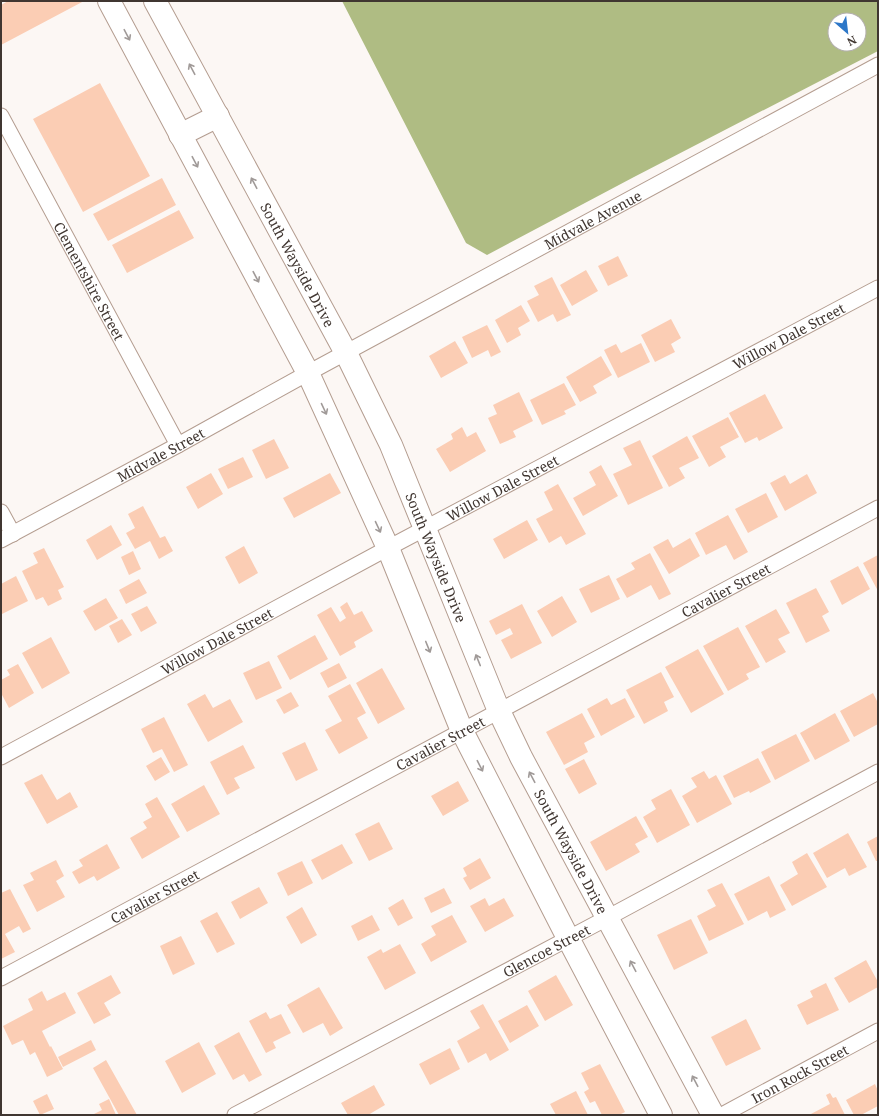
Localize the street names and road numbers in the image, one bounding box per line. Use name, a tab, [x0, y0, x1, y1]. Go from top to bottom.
street label: Midvale Avenue	[541, 185, 645, 253]
street label: South Wayside Drive	[257, 199, 340, 330]
street label: Clementshire Street	[50, 218, 129, 343]
street label: Willow Dale Street	[729, 298, 848, 373]
street label: Midvale Street	[113, 423, 208, 486]
street label: Willow Dale Street	[443, 450, 562, 525]
street label: South Wayside Drive	[402, 489, 471, 625]
street label: Cavalier Street	[678, 558, 773, 621]
street label: Willow Dale Street	[157, 603, 276, 678]
street label: Cavalier Street	[392, 711, 488, 774]
street label: South Wayside Drive	[530, 786, 613, 917]
street label: Cavalier Street	[107, 864, 202, 927]
street label: Glencoe Street	[499, 919, 593, 981]
street label: Iron Rock Street	[748, 1039, 851, 1107]

